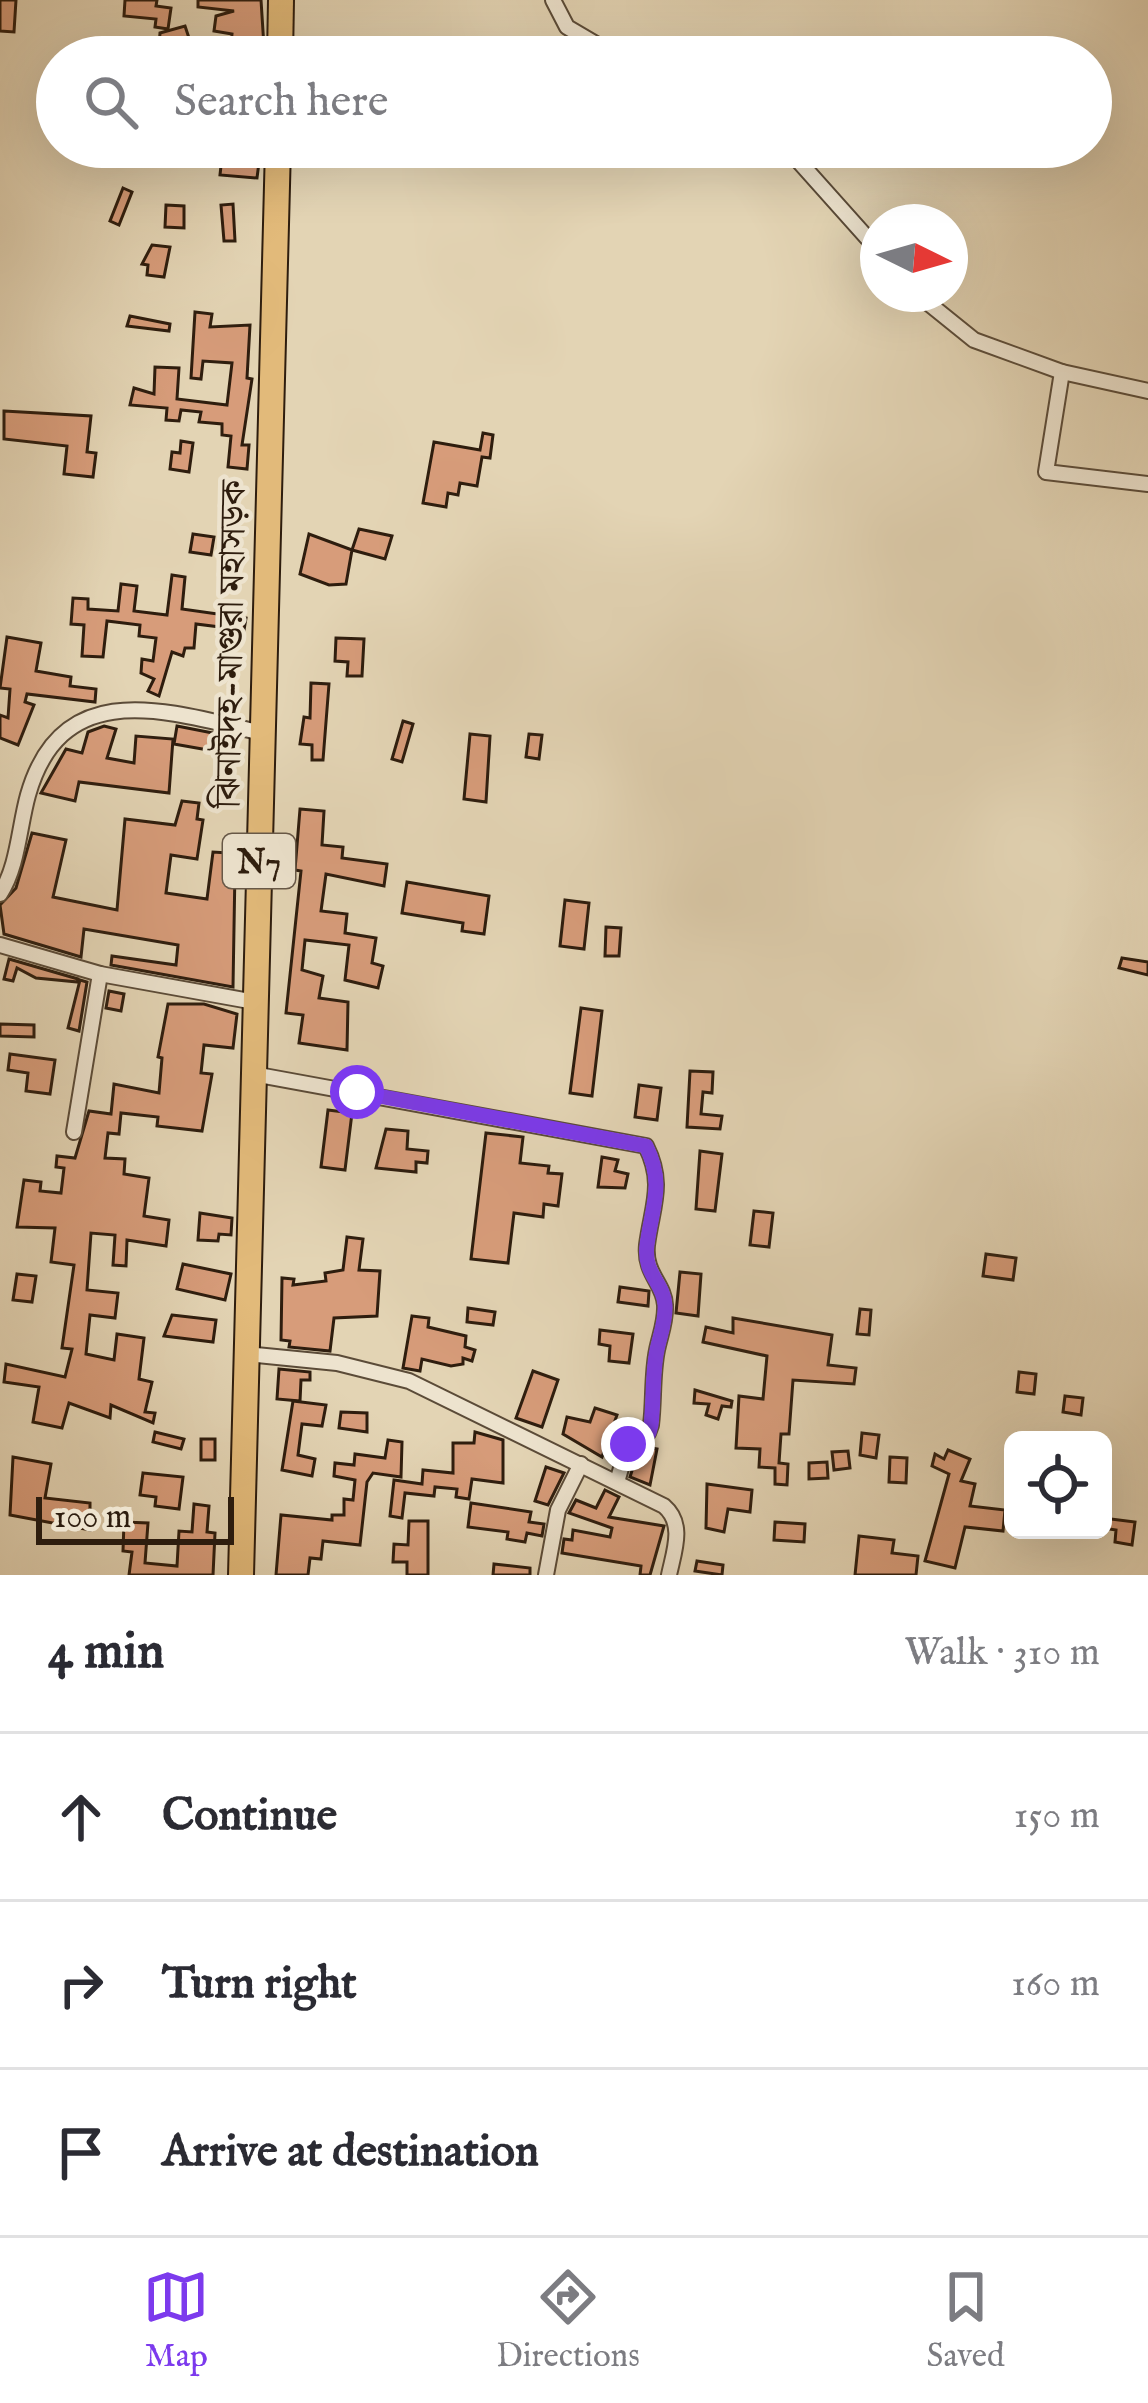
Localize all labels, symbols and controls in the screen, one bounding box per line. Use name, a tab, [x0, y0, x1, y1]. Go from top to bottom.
search box	[36, 36, 1112, 168]
icon: search	[78, 69, 144, 135]
text: Search here	[174, 74, 388, 131]
north arrow	[860, 204, 968, 312]
street label: ঝিনাইদহ-মাগুরা মহাসড়ক	[205, 478, 258, 810]
road number: N7	[223, 834, 295, 888]
route start	[330, 1065, 384, 1119]
route end	[601, 1417, 655, 1471]
map controls	[1004, 1431, 1112, 1539]
button: locate	[1004, 1431, 1112, 1539]
scale bar	[36, 1491, 234, 1544]
text: 100 m	[54, 1497, 131, 1539]
text: 4 min	[48, 1621, 164, 1686]
text: Walk · 310 m	[905, 1629, 1100, 1678]
icon: ahead	[48, 1784, 114, 1850]
text: Continue	[162, 1788, 337, 1845]
text: 150 m	[1014, 1792, 1100, 1841]
icon: right	[48, 1952, 114, 2018]
text: Turn right	[162, 1956, 357, 2013]
text: 160 m	[1011, 1960, 1100, 2009]
icon: arrive	[48, 2120, 114, 2186]
text: Arrive at destination	[162, 2124, 539, 2181]
tab: Map	[143, 2264, 209, 2378]
tab: Directions	[496, 2264, 640, 2378]
tab: Saved	[927, 2264, 1005, 2378]

